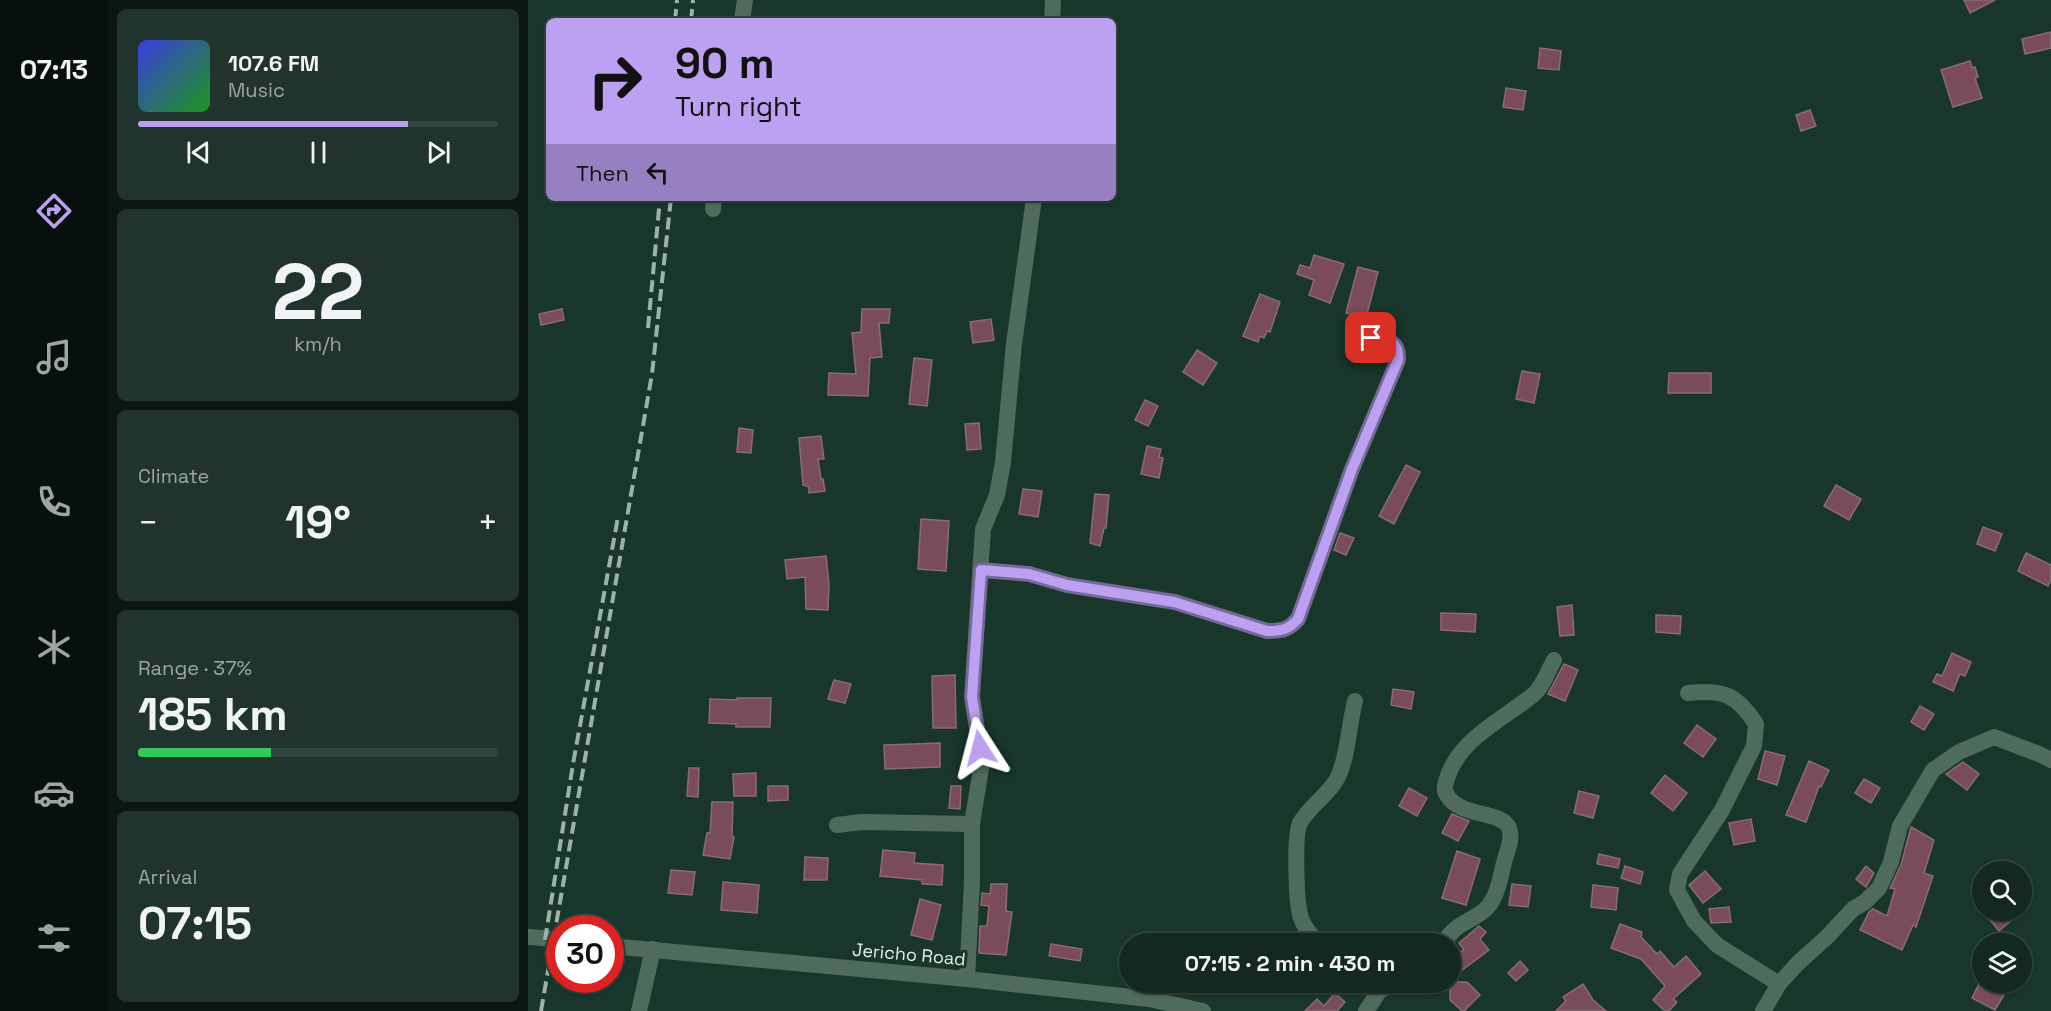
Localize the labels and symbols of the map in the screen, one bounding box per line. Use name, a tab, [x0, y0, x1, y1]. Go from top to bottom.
pin	[1345, 312, 1396, 363]
position arrow	[948, 716, 1012, 780]
speed limit sign: 30	[546, 915, 624, 993]
street label: Jericho Road	[851, 938, 967, 970]

